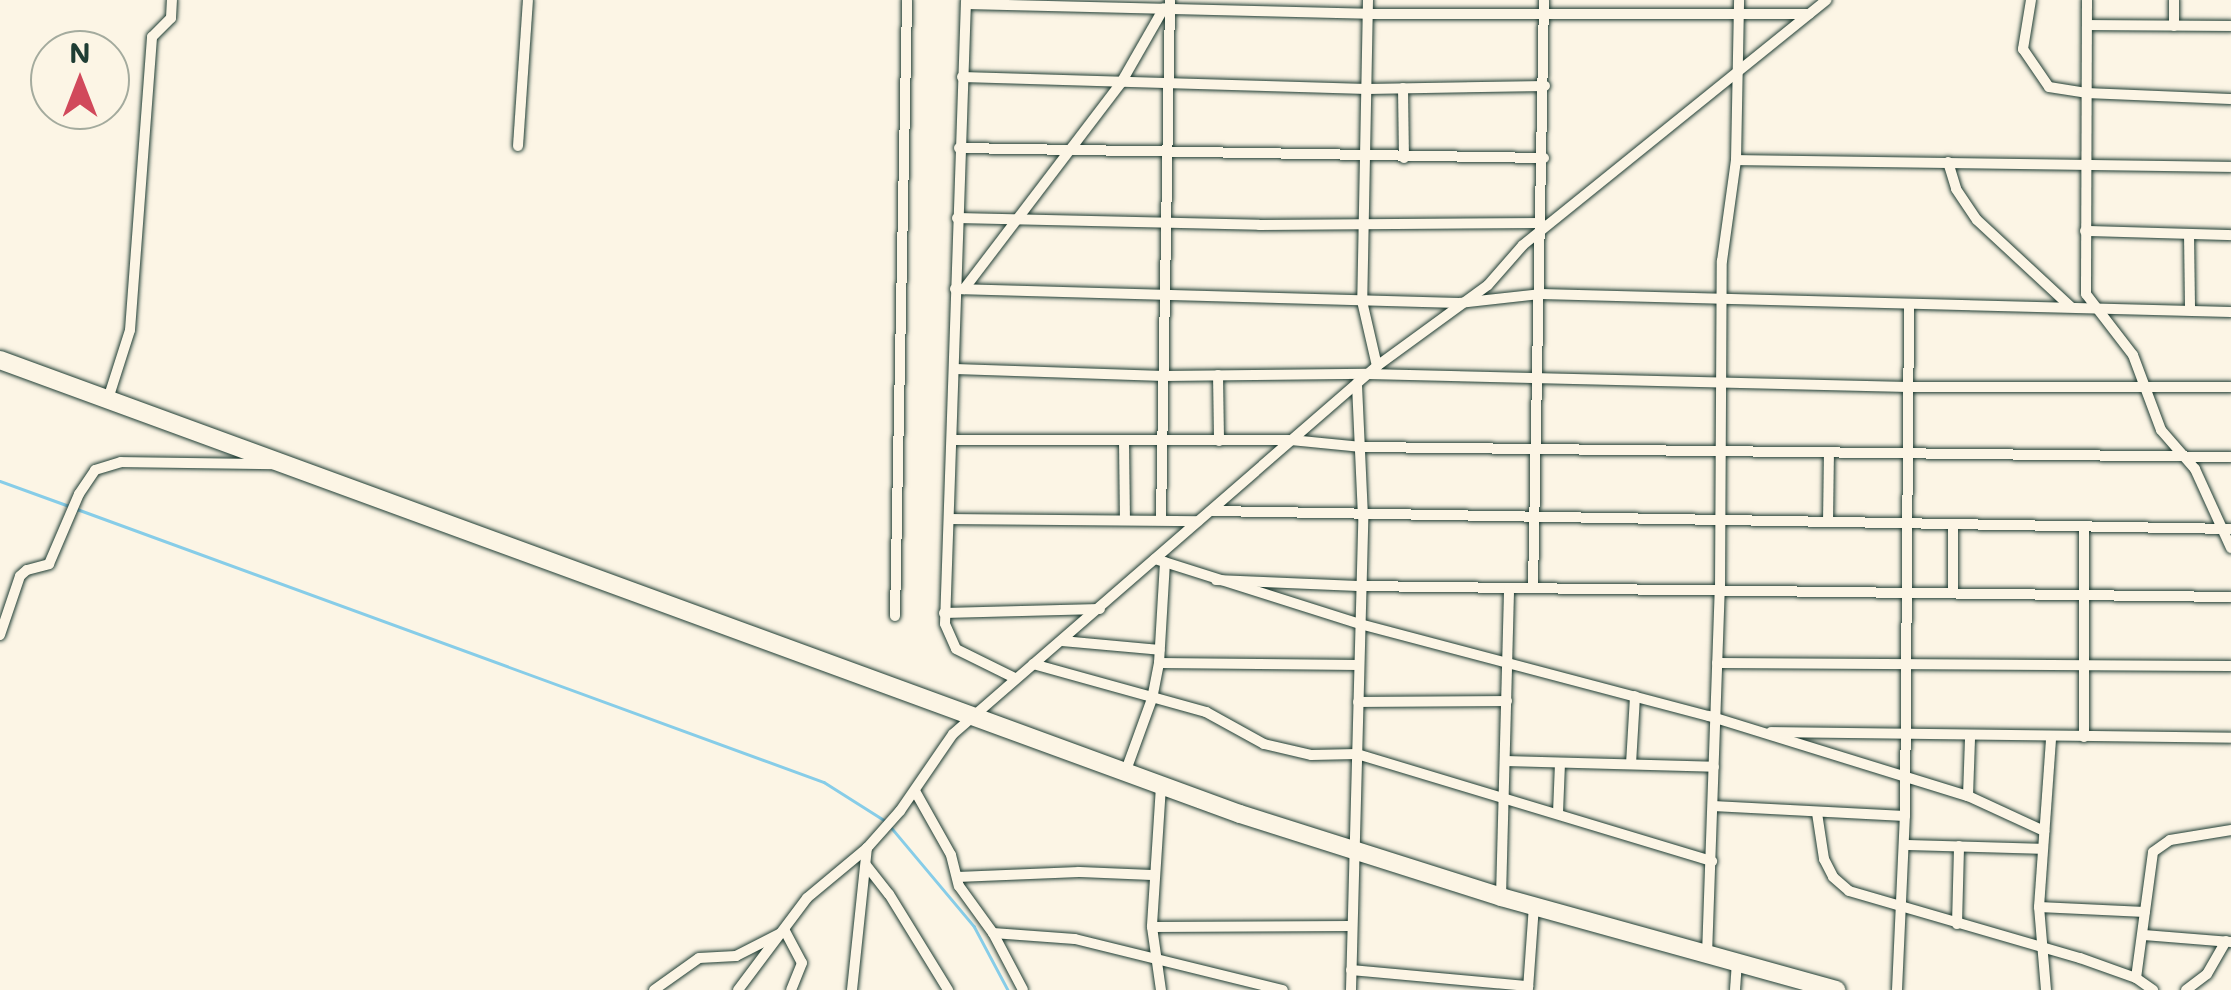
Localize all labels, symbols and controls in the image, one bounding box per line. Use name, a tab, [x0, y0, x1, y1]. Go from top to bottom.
north arrow	[30, 30, 130, 130]
text: N	[69, 34, 91, 70]

